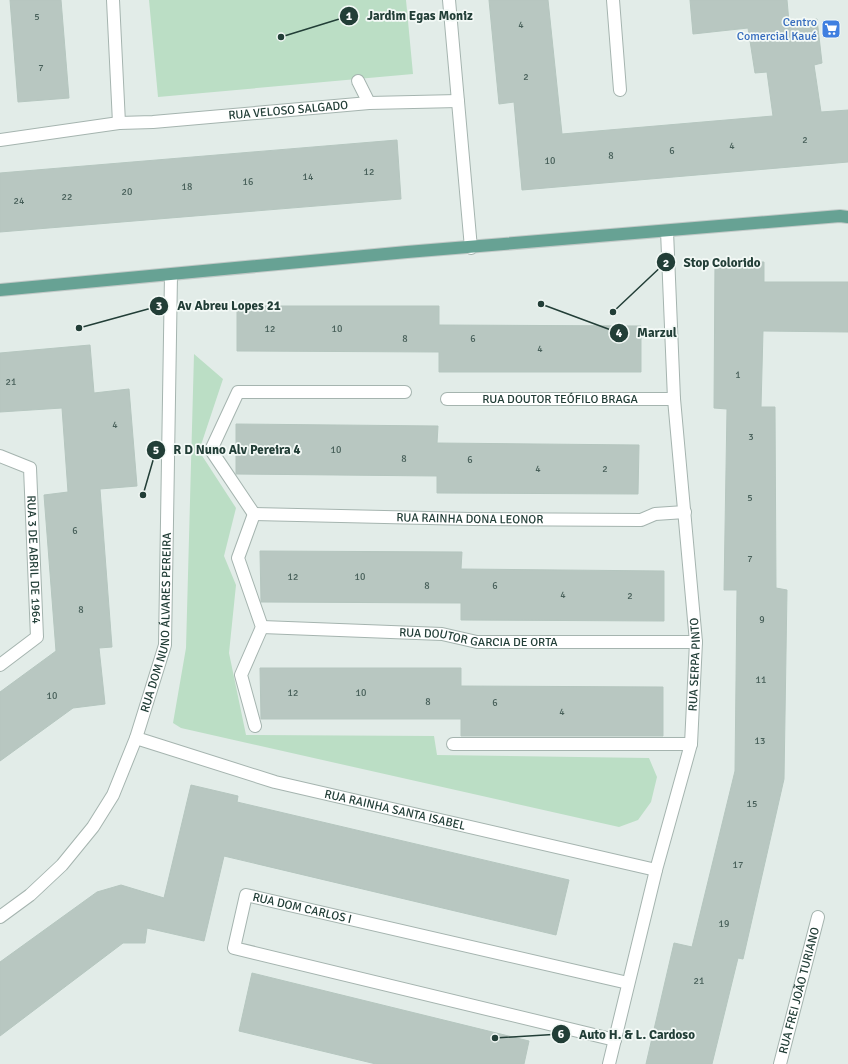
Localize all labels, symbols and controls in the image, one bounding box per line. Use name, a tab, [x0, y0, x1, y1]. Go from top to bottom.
callout: Jardim Egas Moniz	[339, 3, 481, 28]
text: Jardim Egas Moniz	[367, 8, 473, 24]
text: 1	[346, 9, 353, 24]
house number: 5	[34, 11, 40, 23]
place label: Centro Comercial Kaué	[737, 15, 817, 44]
supermarket icon: Centro Comercial Kaué	[820, 18, 842, 40]
house number: 4	[518, 19, 524, 31]
house number: 7	[38, 62, 44, 74]
house number: 2	[523, 71, 529, 83]
street label: RUA VELOSO SALGADO	[228, 97, 349, 123]
house number: 2	[802, 134, 808, 146]
house number: 4	[729, 140, 735, 152]
house number: 6	[669, 145, 675, 157]
house number: 8	[608, 150, 614, 162]
house number: 10	[545, 155, 555, 167]
house number: 12	[364, 166, 374, 178]
house number: 14	[303, 171, 314, 183]
house number: 16	[243, 176, 253, 188]
house number: 18	[182, 181, 192, 193]
house number: 20	[122, 186, 132, 198]
house number: 22	[62, 191, 72, 203]
house number: 24	[14, 195, 25, 207]
callout: Stop Colorido	[656, 250, 769, 275]
text: Stop Colorido	[683, 255, 761, 271]
text: 2	[663, 256, 669, 271]
callout: Av Abreu Lopes 21	[149, 293, 289, 318]
text: Av Abreu Lopes 21	[177, 298, 281, 314]
text: 3	[156, 299, 162, 314]
callout: Marzul	[609, 320, 685, 345]
house number: 12	[265, 323, 275, 335]
house number: 10	[332, 323, 342, 335]
text: Marzul	[637, 325, 677, 341]
text: 4	[616, 326, 623, 341]
house number: 8	[402, 333, 408, 345]
house number: 6	[470, 333, 476, 345]
house number: 4	[537, 343, 543, 355]
house number: 1	[735, 369, 741, 381]
house number: 21	[6, 376, 16, 388]
street label: RUA DOUTOR TEÓFILO BRAGA	[482, 392, 638, 407]
house number: 4	[112, 419, 118, 431]
house number: 3	[748, 431, 754, 443]
callout: R D Nuno Alv Pereira 4	[146, 437, 309, 462]
text: R D Nuno Alv Pereira 4	[173, 442, 301, 458]
text: 5	[153, 443, 159, 458]
house number: 10	[331, 444, 341, 456]
house number: 8	[401, 453, 407, 465]
house number: 6	[467, 454, 473, 466]
house number: 4	[535, 463, 541, 475]
house number: 2	[602, 463, 608, 475]
house number: 5	[747, 492, 753, 504]
street label: RUA 3 DE ABRIL DE 1964	[24, 495, 44, 625]
street label: RUA RAINHA DONA LEONOR	[396, 510, 544, 527]
house number: 6	[72, 525, 78, 537]
street label: RUA DOM NUNO ÁLVARES PEREIRA	[137, 531, 174, 714]
house number: 7	[747, 553, 753, 565]
house number: 12	[288, 571, 298, 583]
house number: 10	[355, 571, 365, 583]
house number: 8	[424, 580, 430, 592]
house number: 6	[492, 580, 498, 592]
house number: 4	[560, 589, 566, 601]
house number: 2	[627, 590, 633, 602]
house number: 8	[78, 604, 84, 616]
house number: 9	[759, 614, 765, 626]
street label: RUA SERPA PINTO	[685, 617, 704, 712]
street label: RUA DOUTOR GARCIA DE ORTA	[399, 625, 558, 650]
house number: 11	[756, 674, 766, 686]
house number: 12	[288, 687, 298, 699]
house number: 10	[356, 687, 366, 699]
house number: 10	[47, 690, 57, 702]
house number: 8	[425, 696, 431, 708]
house number: 6	[492, 697, 498, 709]
house number: 4	[559, 706, 565, 718]
house number: 13	[755, 735, 765, 747]
street label: RUA RAINHA SANTA ISABEL	[323, 786, 467, 833]
house number: 15	[747, 798, 757, 810]
house number: 17	[733, 859, 743, 871]
street label: RUA DOM CARLOS I	[251, 889, 353, 927]
house number: 19	[719, 918, 729, 930]
street label: RUA FREI JOÃO TURIANO	[775, 925, 823, 1055]
house number: 21	[694, 975, 704, 987]
callout: Auto H. & L. Cardoso	[551, 1022, 703, 1047]
text: 6	[558, 1027, 565, 1042]
text: Auto H. & L. Cardoso	[579, 1027, 695, 1043]

